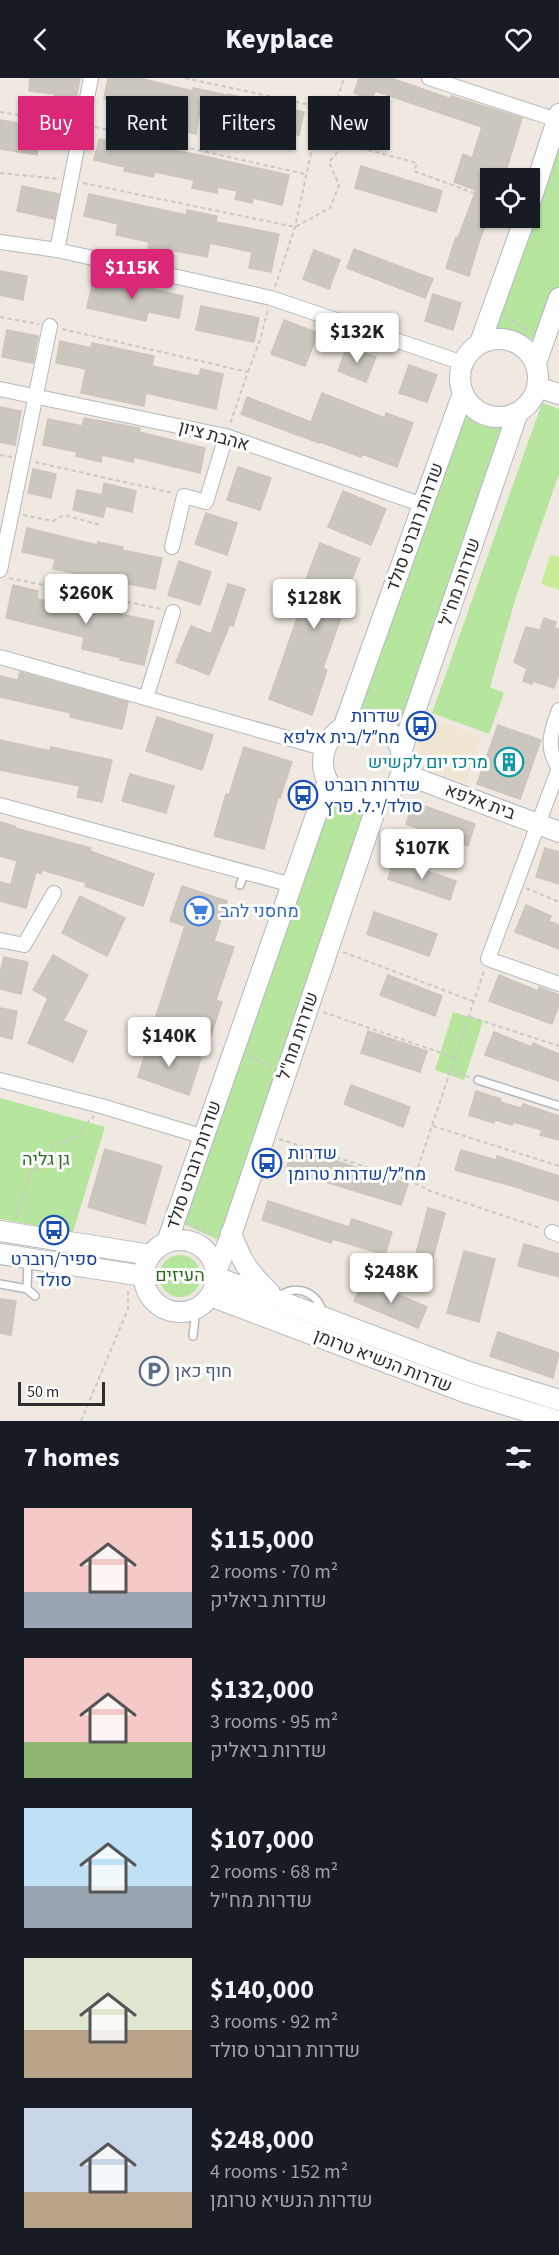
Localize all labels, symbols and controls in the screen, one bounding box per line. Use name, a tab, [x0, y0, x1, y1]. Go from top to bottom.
text: Keyplace	[225, 20, 334, 59]
icon: back	[24, 23, 57, 56]
icon: heart	[502, 23, 535, 56]
chip: Buy	[18, 96, 94, 150]
chip: Rent	[106, 96, 188, 150]
chip: Filters	[200, 96, 296, 150]
chip: New	[308, 96, 390, 150]
map controls	[480, 168, 540, 228]
button: locate	[480, 168, 540, 228]
pin: $115K	[90, 249, 174, 300]
text: $115K	[105, 254, 159, 282]
pin: $132K	[315, 313, 399, 364]
text: $132K	[330, 318, 384, 346]
street label: אהבת ציון	[176, 415, 252, 457]
street label: שדרות רוברט סולד	[380, 459, 450, 595]
street label: שדרות מח"ל	[433, 534, 487, 630]
pin: $260K	[44, 574, 128, 625]
text: $260K	[59, 579, 113, 607]
pin: $128K	[272, 579, 356, 630]
text: $128K	[287, 584, 341, 612]
place label: שדרות מח״ל/בית אלפא	[283, 704, 400, 750]
bus stop icon: שדרות מח״ל/בית אלפא	[405, 710, 437, 742]
building icon: מרכז יום לקשיש	[493, 746, 525, 778]
place label: מרכז יום לקשיש	[368, 750, 488, 775]
place label: שדרות רוברט סולד/י.ל. פרץ	[324, 773, 423, 819]
street label: בית אלפא	[441, 778, 519, 826]
bus stop icon: שדרות רוברט סולד/י.ל. פרץ	[287, 779, 319, 811]
pin: $107K	[380, 829, 464, 880]
text: $107K	[395, 834, 449, 862]
supermarket icon: מחסני להב	[183, 895, 215, 927]
place label: מחסני להב	[220, 899, 299, 924]
street label: שדרות מח"ל	[271, 988, 325, 1084]
pin: $140K	[127, 1017, 211, 1068]
text: $140K	[142, 1022, 196, 1050]
street label: שדרות רוברט סולד	[160, 1097, 228, 1233]
place label: שדרות מח״ל/שדרות טרומן	[288, 1141, 426, 1187]
park label: גן גליה	[22, 1147, 70, 1172]
bus stop icon: שדרות מח״ל/שדרות טרומן	[251, 1147, 283, 1179]
bus stop icon: ספיר/רוברט סולד	[38, 1214, 70, 1246]
place label: ספיר/רוברט סולד	[11, 1247, 97, 1293]
pin: $248K	[349, 1253, 433, 1304]
text: $248K	[364, 1258, 418, 1286]
park label: העיזים	[155, 1263, 205, 1288]
street label: שדרות הנשיא טרומן	[310, 1323, 456, 1399]
parking icon: חוף כאן	[138, 1355, 170, 1387]
place label: חוף כאן	[175, 1359, 232, 1384]
scale bar	[18, 1379, 105, 1406]
text: 50 m	[27, 1381, 59, 1403]
text: 7 homes	[24, 1439, 119, 1476]
icon: filters	[502, 1441, 535, 1474]
text: $115,000	[210, 1521, 314, 1558]
icon: home	[72, 1532, 144, 1604]
text: 2 rooms · 70 m²	[210, 1558, 338, 1586]
text: שדרות ביאליק	[210, 1587, 327, 1615]
text: $132,000	[210, 1671, 314, 1708]
icon: home	[72, 1682, 144, 1754]
text: 3 rooms · 95 m²	[210, 1708, 338, 1736]
text: שדרות ביאליק	[210, 1737, 327, 1765]
text: $107,000	[210, 1821, 314, 1858]
icon: home	[72, 1832, 144, 1904]
text: 2 rooms · 68 m²	[210, 1858, 338, 1886]
text: שדרות מח"ל	[210, 1887, 312, 1915]
text: $140,000	[210, 1971, 314, 2008]
icon: home	[72, 1982, 144, 2054]
text: 3 rooms · 92 m²	[210, 2008, 338, 2036]
text: שדרות רוברט סולד	[210, 2037, 360, 2065]
text: $248,000	[210, 2121, 314, 2158]
icon: home	[72, 2132, 144, 2204]
text: 4 rooms · 152 m²	[210, 2158, 348, 2186]
text: שדרות הנשיא טרומן	[210, 2187, 373, 2215]

